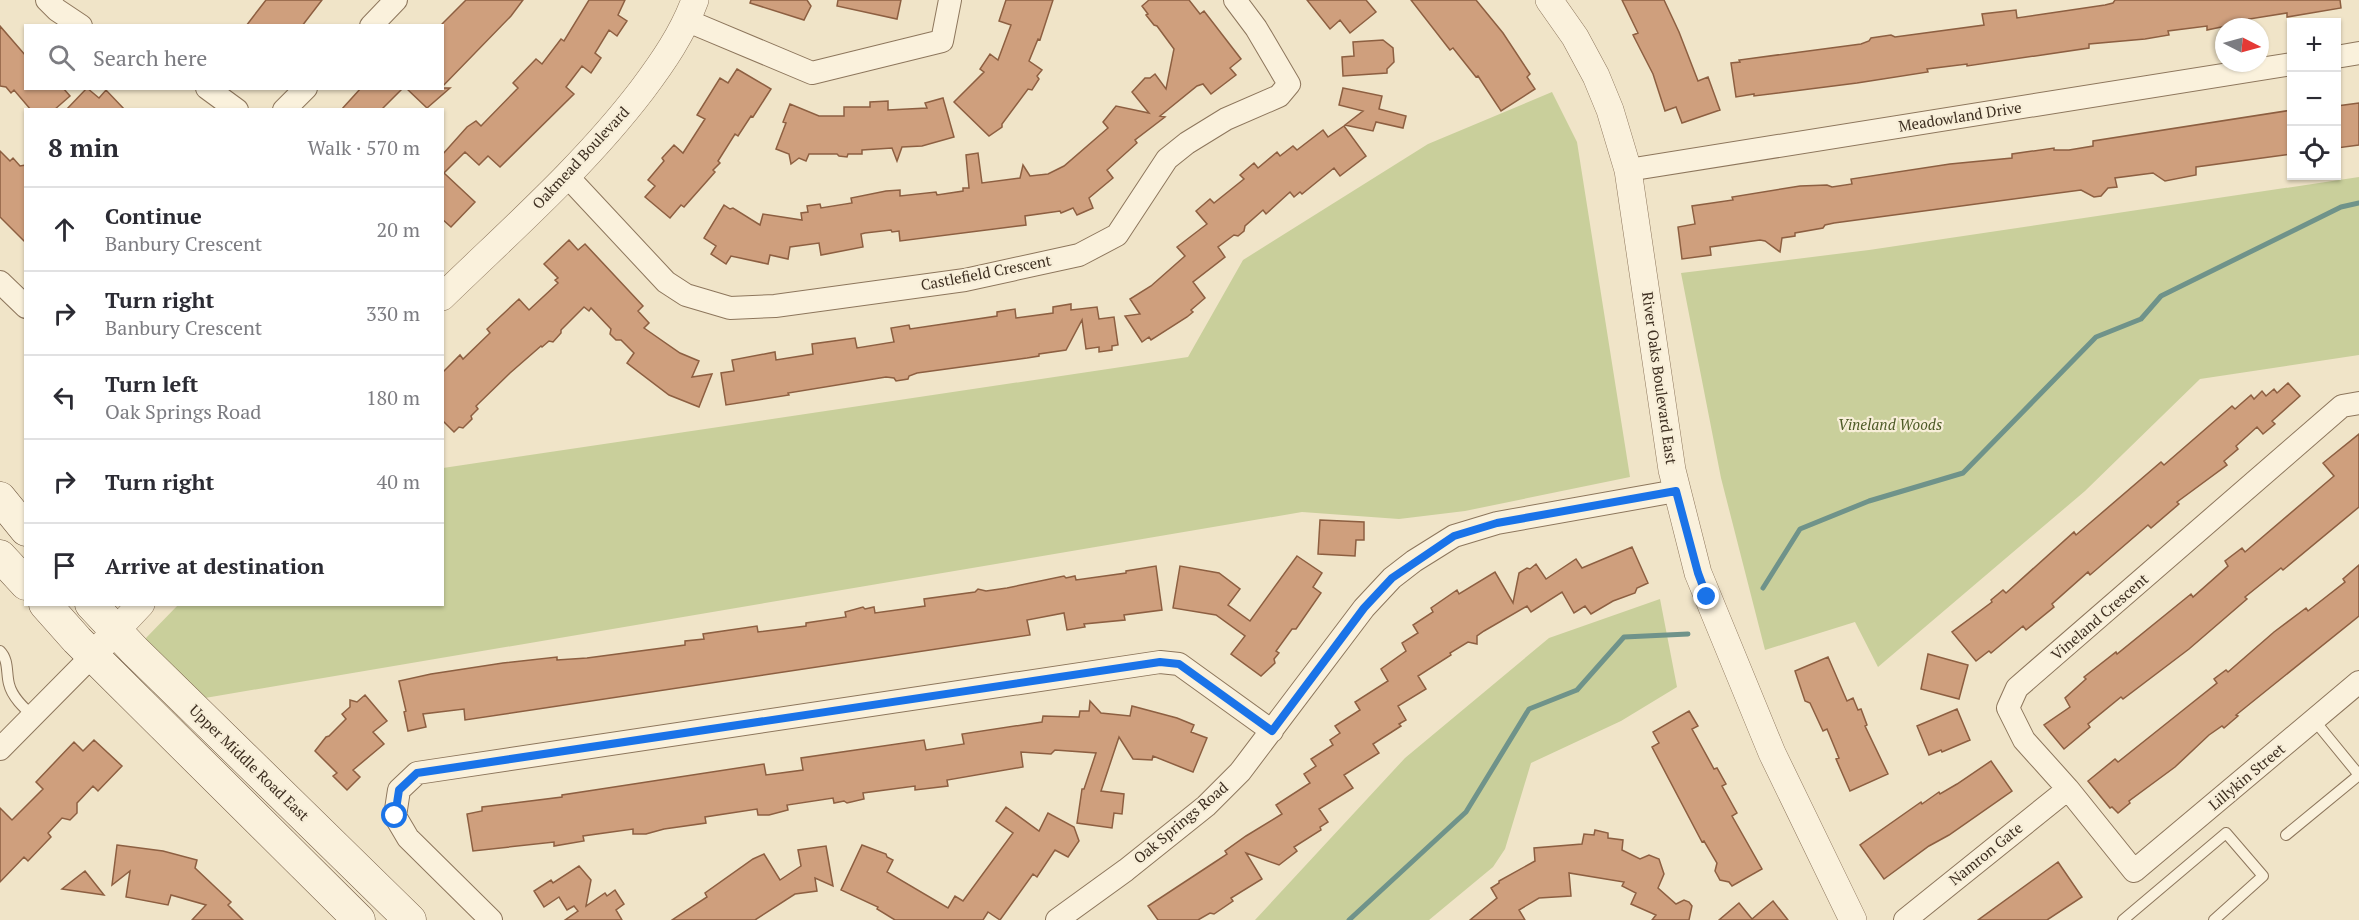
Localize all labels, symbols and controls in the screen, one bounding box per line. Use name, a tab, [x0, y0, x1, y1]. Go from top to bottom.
north arrow	[2215, 18, 2269, 72]
map controls	[2287, 18, 2341, 180]
button: +	[2287, 18, 2341, 72]
search box	[24, 24, 444, 90]
icon: search	[45, 41, 78, 74]
text: Search here	[93, 43, 207, 72]
button: −	[2287, 72, 2341, 126]
street label: Meadowland Drive	[1897, 96, 2023, 136]
street label: Oakmead Boulevard	[527, 102, 633, 213]
button: locate	[2287, 126, 2341, 180]
text: 8 min	[48, 130, 119, 164]
text: Walk · 570 m	[308, 134, 420, 161]
text: Continue	[105, 201, 202, 230]
icon: ahead	[48, 213, 81, 246]
text: 20 m	[377, 216, 420, 243]
text: Banbury Crescent	[105, 230, 262, 257]
street label: Castlefield Crescent	[919, 249, 1053, 294]
text: Turn right	[105, 285, 214, 314]
street label: River Oaks Boulevard East	[1638, 290, 1682, 466]
icon: right	[48, 297, 81, 330]
text: 330 m	[366, 300, 420, 327]
text: Banbury Crescent	[105, 314, 262, 341]
text: Turn left	[105, 369, 198, 398]
icon: left	[48, 381, 81, 414]
text: 180 m	[366, 384, 420, 411]
text: Oak Springs Road	[105, 398, 261, 425]
park label: Vineland Woods	[1838, 414, 1942, 434]
icon: right	[48, 465, 81, 498]
text: Turn right	[105, 467, 214, 496]
text: 40 m	[377, 468, 420, 495]
icon: arrive	[48, 549, 81, 582]
text: Arrive at destination	[105, 551, 324, 580]
street label: Vineland Crescent	[2047, 568, 2152, 664]
route end	[1693, 583, 1719, 609]
street label: Upper Middle Road East	[185, 700, 314, 825]
street label: Lillykin Street	[2204, 738, 2289, 814]
street label: Oak Springs Road	[1129, 777, 1232, 868]
route start	[381, 802, 407, 828]
street label: Namron Gate	[1944, 817, 2026, 889]

